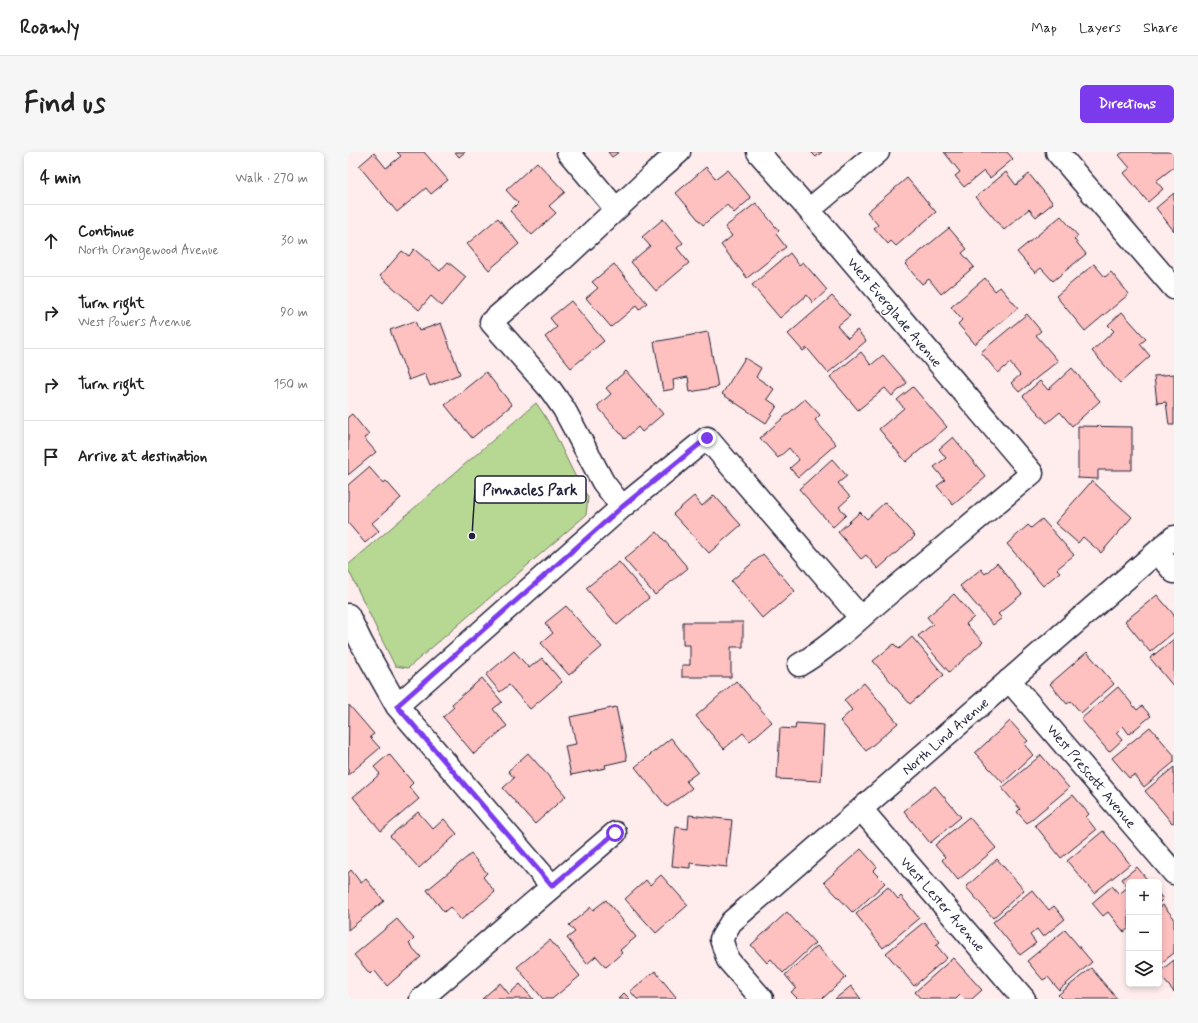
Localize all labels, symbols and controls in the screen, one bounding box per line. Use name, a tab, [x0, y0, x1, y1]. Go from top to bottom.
text: Roamly	[20, 15, 79, 40]
text: Map	[1031, 19, 1057, 37]
text: Layers	[1079, 19, 1121, 37]
text: Share	[1143, 19, 1178, 37]
button: Directions	[1080, 85, 1174, 123]
text: Find us	[24, 86, 105, 123]
text: 4 min	[40, 167, 81, 189]
text: Walk · 270 m	[235, 170, 308, 187]
text: Continue	[78, 222, 134, 242]
icon: ahead	[40, 230, 62, 252]
text: 30 m	[281, 232, 308, 249]
text: North Orangewood Avenue	[78, 242, 219, 259]
street label: West Everglade Avenue	[842, 254, 945, 372]
text: Turn right	[78, 294, 145, 314]
icon: right	[40, 302, 62, 324]
text: 90 m	[280, 304, 308, 321]
text: West Powers Avenue	[78, 314, 192, 331]
icon: right	[40, 374, 62, 396]
text: Turn right	[78, 375, 145, 395]
text: 150 m	[274, 376, 308, 393]
route end	[698, 429, 716, 447]
icon: arrive	[40, 446, 62, 468]
text: Arrive at destination	[78, 447, 207, 467]
callout: Pinnacles Park	[475, 476, 586, 503]
text: Pinnacles Park	[482, 481, 578, 501]
street label: North Lind Avenue	[899, 694, 993, 779]
street label: West Prescott Avenue	[1042, 721, 1140, 832]
route start	[606, 824, 624, 842]
street label: West Lester Avenue	[896, 853, 988, 956]
map controls	[1126, 879, 1162, 987]
button: +	[1126, 879, 1162, 915]
button: −	[1126, 915, 1162, 951]
button: layers	[1126, 951, 1162, 987]

